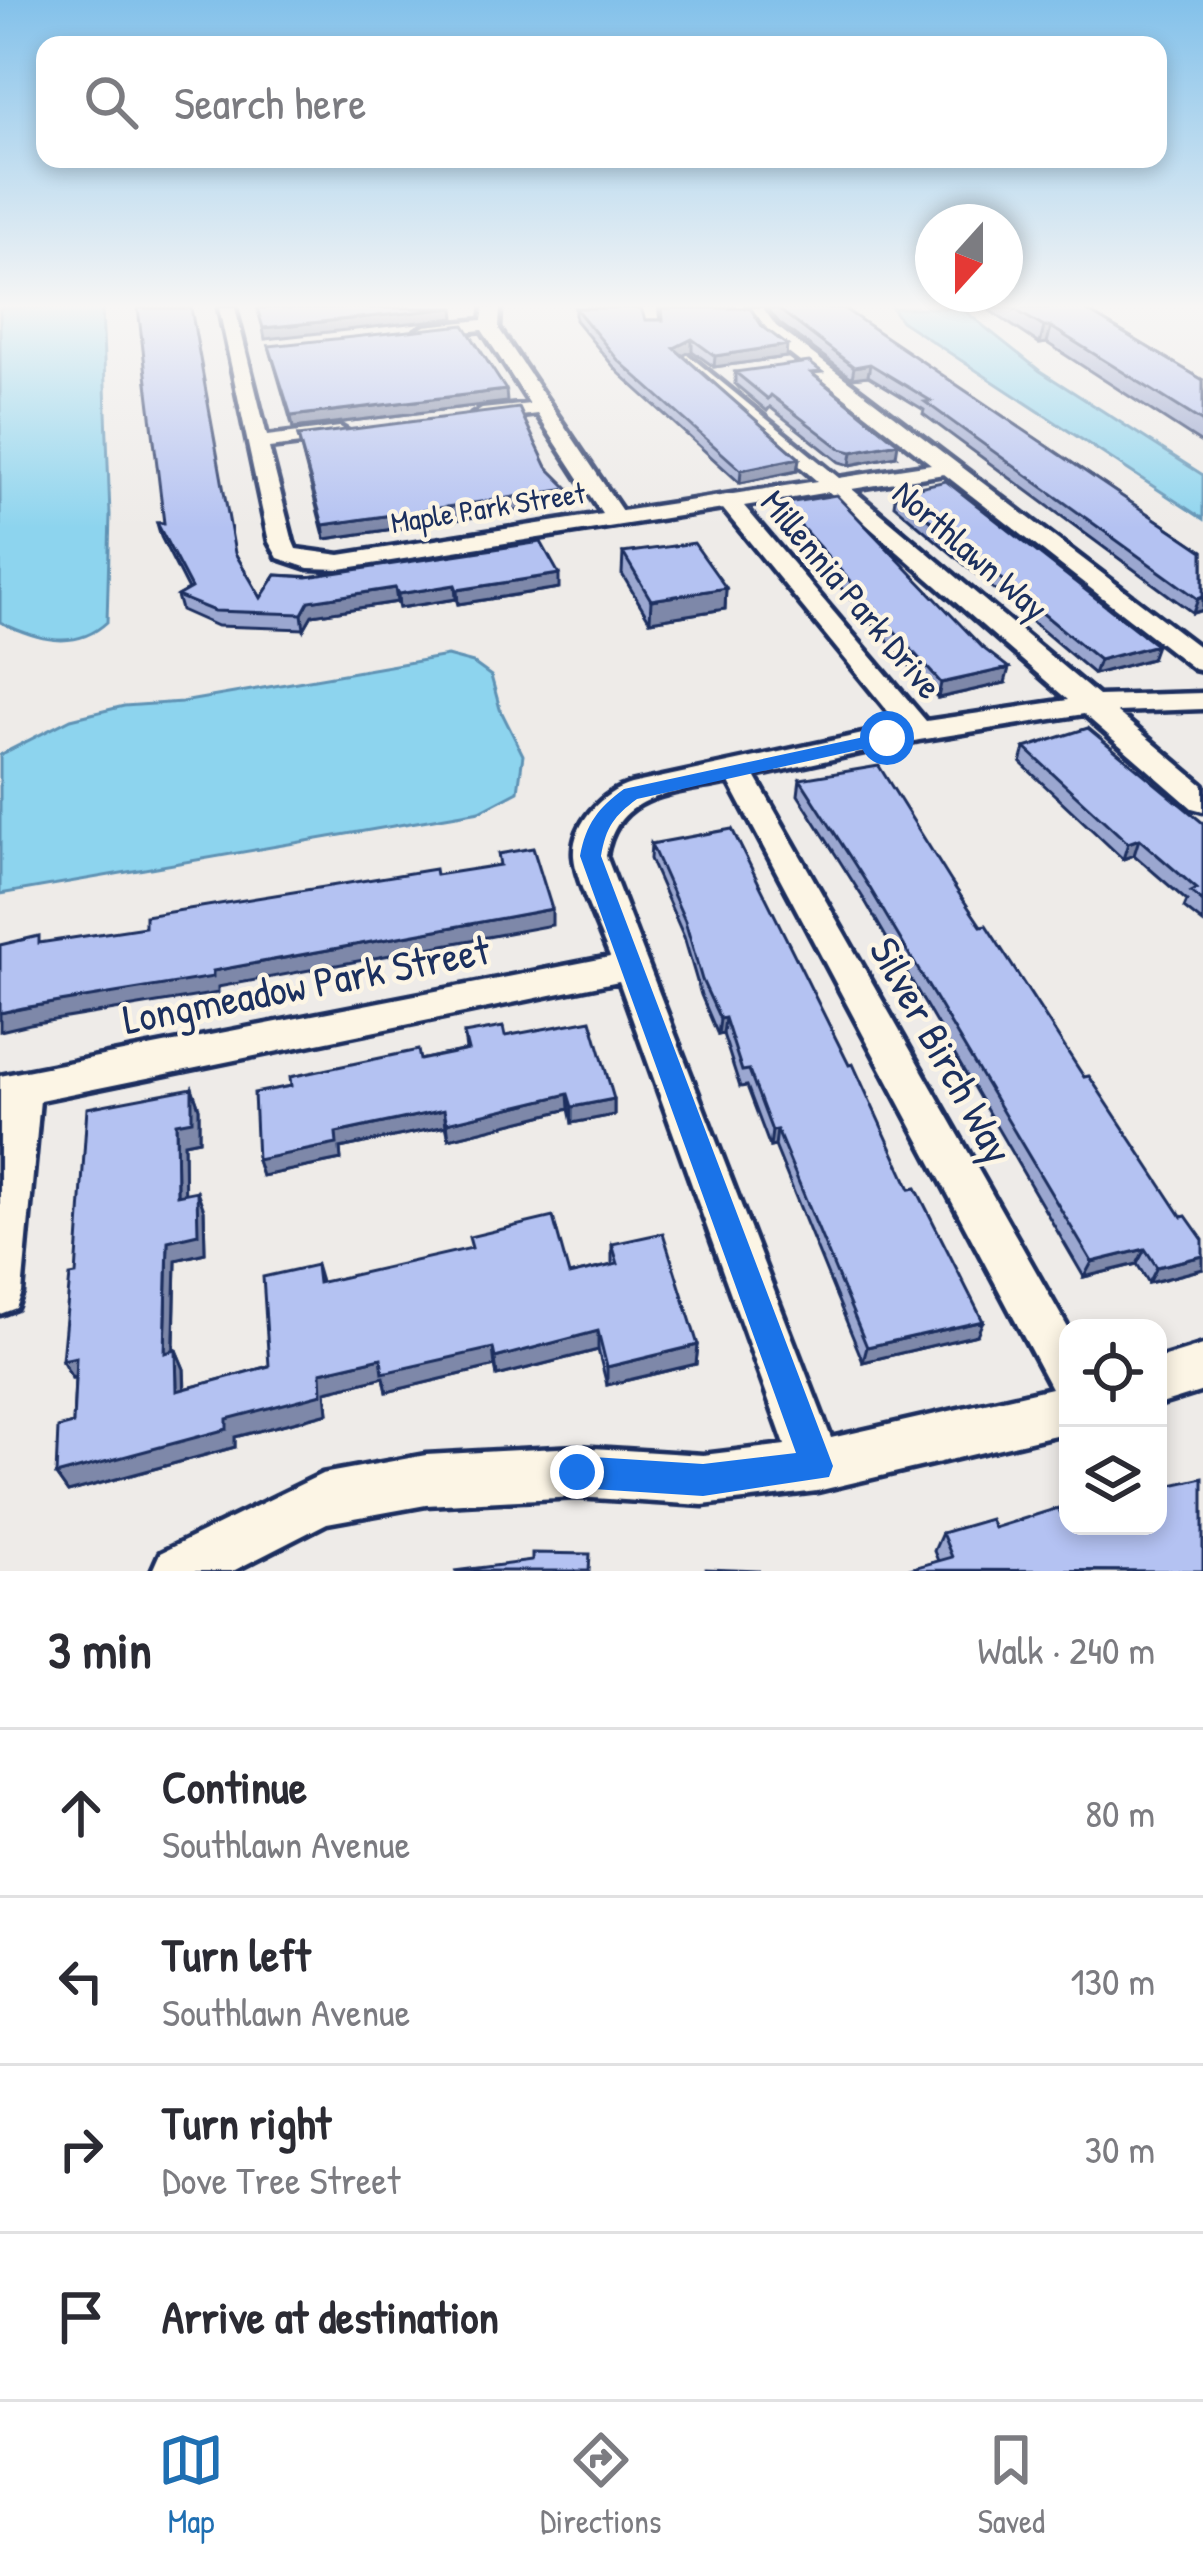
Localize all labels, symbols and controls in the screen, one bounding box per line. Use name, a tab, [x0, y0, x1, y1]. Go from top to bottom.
search box	[36, 36, 1167, 168]
icon: search	[78, 69, 144, 135]
text: Search here	[174, 72, 366, 133]
north arrow	[915, 204, 1023, 312]
street label: Northlawn Way	[883, 468, 1060, 631]
street label: Maple Park Street	[388, 472, 589, 542]
street label: Millennia Park Drive	[751, 479, 954, 708]
route start	[860, 711, 914, 765]
street label: Longmeadow Park Street	[118, 920, 494, 1047]
street label: Silver Birch Way	[857, 927, 1028, 1173]
map controls	[1059, 1319, 1167, 1535]
button: locate	[1059, 1319, 1167, 1427]
button: layers	[1059, 1427, 1167, 1535]
route end	[550, 1445, 604, 1499]
text: 3 min	[48, 1615, 152, 1684]
text: Walk · 240 m	[978, 1623, 1155, 1676]
text: Continue	[162, 1756, 307, 1817]
icon: ahead	[48, 1780, 114, 1846]
text: 80 m	[1085, 1786, 1155, 1839]
text: Southlawn Avenue	[162, 1817, 410, 1870]
text: Turn left	[162, 1924, 311, 1985]
icon: left	[48, 1948, 114, 2014]
text: 130 m	[1070, 1954, 1155, 2007]
text: Southlawn Avenue	[162, 1985, 410, 2038]
text: Turn right	[162, 2092, 331, 2153]
icon: right	[48, 2116, 114, 2182]
text: 30 m	[1085, 2122, 1155, 2175]
text: Dove Tree Street	[162, 2153, 400, 2206]
icon: arrive	[48, 2284, 114, 2350]
text: Arrive at destination	[162, 2286, 499, 2347]
tab: Map	[158, 2427, 224, 2543]
tab: Directions	[540, 2427, 662, 2543]
tab: Saved	[978, 2427, 1045, 2543]

